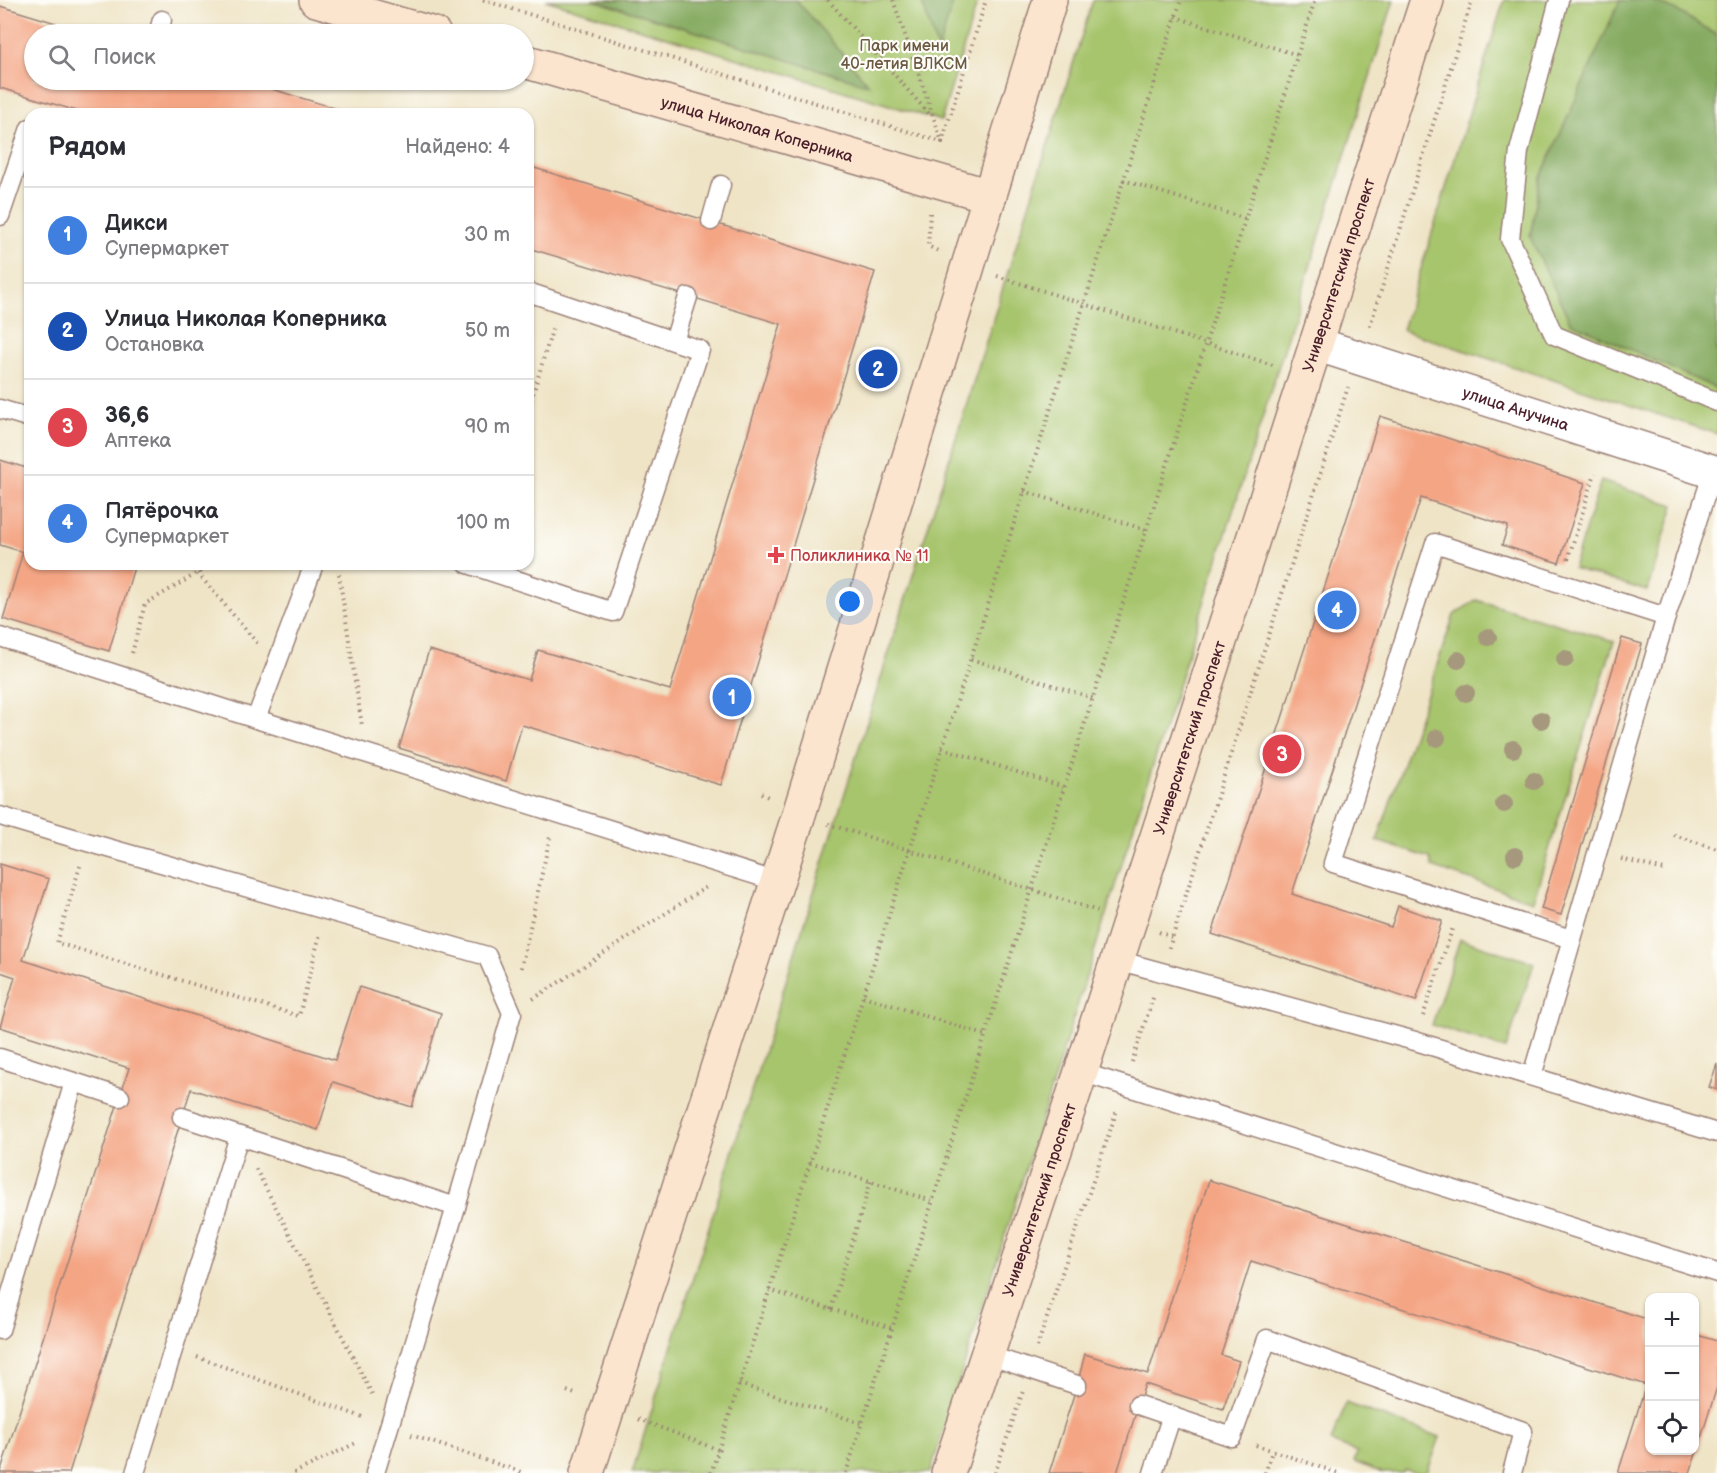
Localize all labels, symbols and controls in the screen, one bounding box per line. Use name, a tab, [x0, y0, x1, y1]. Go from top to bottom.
search box	[24, 24, 534, 90]
park label: Парк имени 40-летия ВЛКСМ	[840, 37, 968, 74]
icon: search	[45, 41, 78, 74]
text: Поиск	[93, 44, 156, 71]
street label: улица Николая Коперника	[659, 93, 856, 167]
text: Рядом	[48, 132, 126, 163]
text: Найдено: 4	[405, 135, 510, 159]
street label: Университетский проспект	[1300, 176, 1380, 375]
text: Дикси	[105, 210, 168, 237]
text: 1	[63, 223, 72, 247]
text: 30 m	[464, 223, 510, 247]
text: Супермаркет	[105, 237, 229, 261]
text: Улица Николая Коперника	[105, 306, 387, 333]
text: 2	[62, 319, 73, 343]
text: 50 m	[465, 319, 510, 343]
text: Остановка	[105, 333, 204, 357]
pin: 2	[858, 346, 898, 392]
street label: улица Анучина	[1460, 384, 1571, 436]
text: 36,6	[105, 402, 149, 429]
text: 3	[62, 415, 73, 439]
text: 90 m	[465, 415, 510, 439]
text: Аптека	[105, 429, 171, 453]
text: Пятёрочка	[105, 498, 218, 525]
text: 4	[62, 511, 73, 535]
text: 100 m	[457, 511, 510, 535]
text: Супермаркет	[105, 525, 229, 549]
marker: Поликлиника № 11	[767, 546, 785, 564]
place label: Поликлиника № 11	[790, 547, 929, 566]
your location	[835, 587, 864, 616]
pin: 4	[1318, 588, 1356, 632]
street label: Университетский проспект	[1150, 638, 1231, 837]
pin: 1	[712, 674, 752, 720]
pin: 3	[1262, 732, 1302, 777]
street label: Университетский проспект	[999, 1100, 1081, 1299]
map controls	[1645, 1293, 1699, 1455]
button: +	[1645, 1293, 1699, 1347]
button: −	[1645, 1347, 1699, 1401]
button: locate	[1645, 1401, 1699, 1455]

